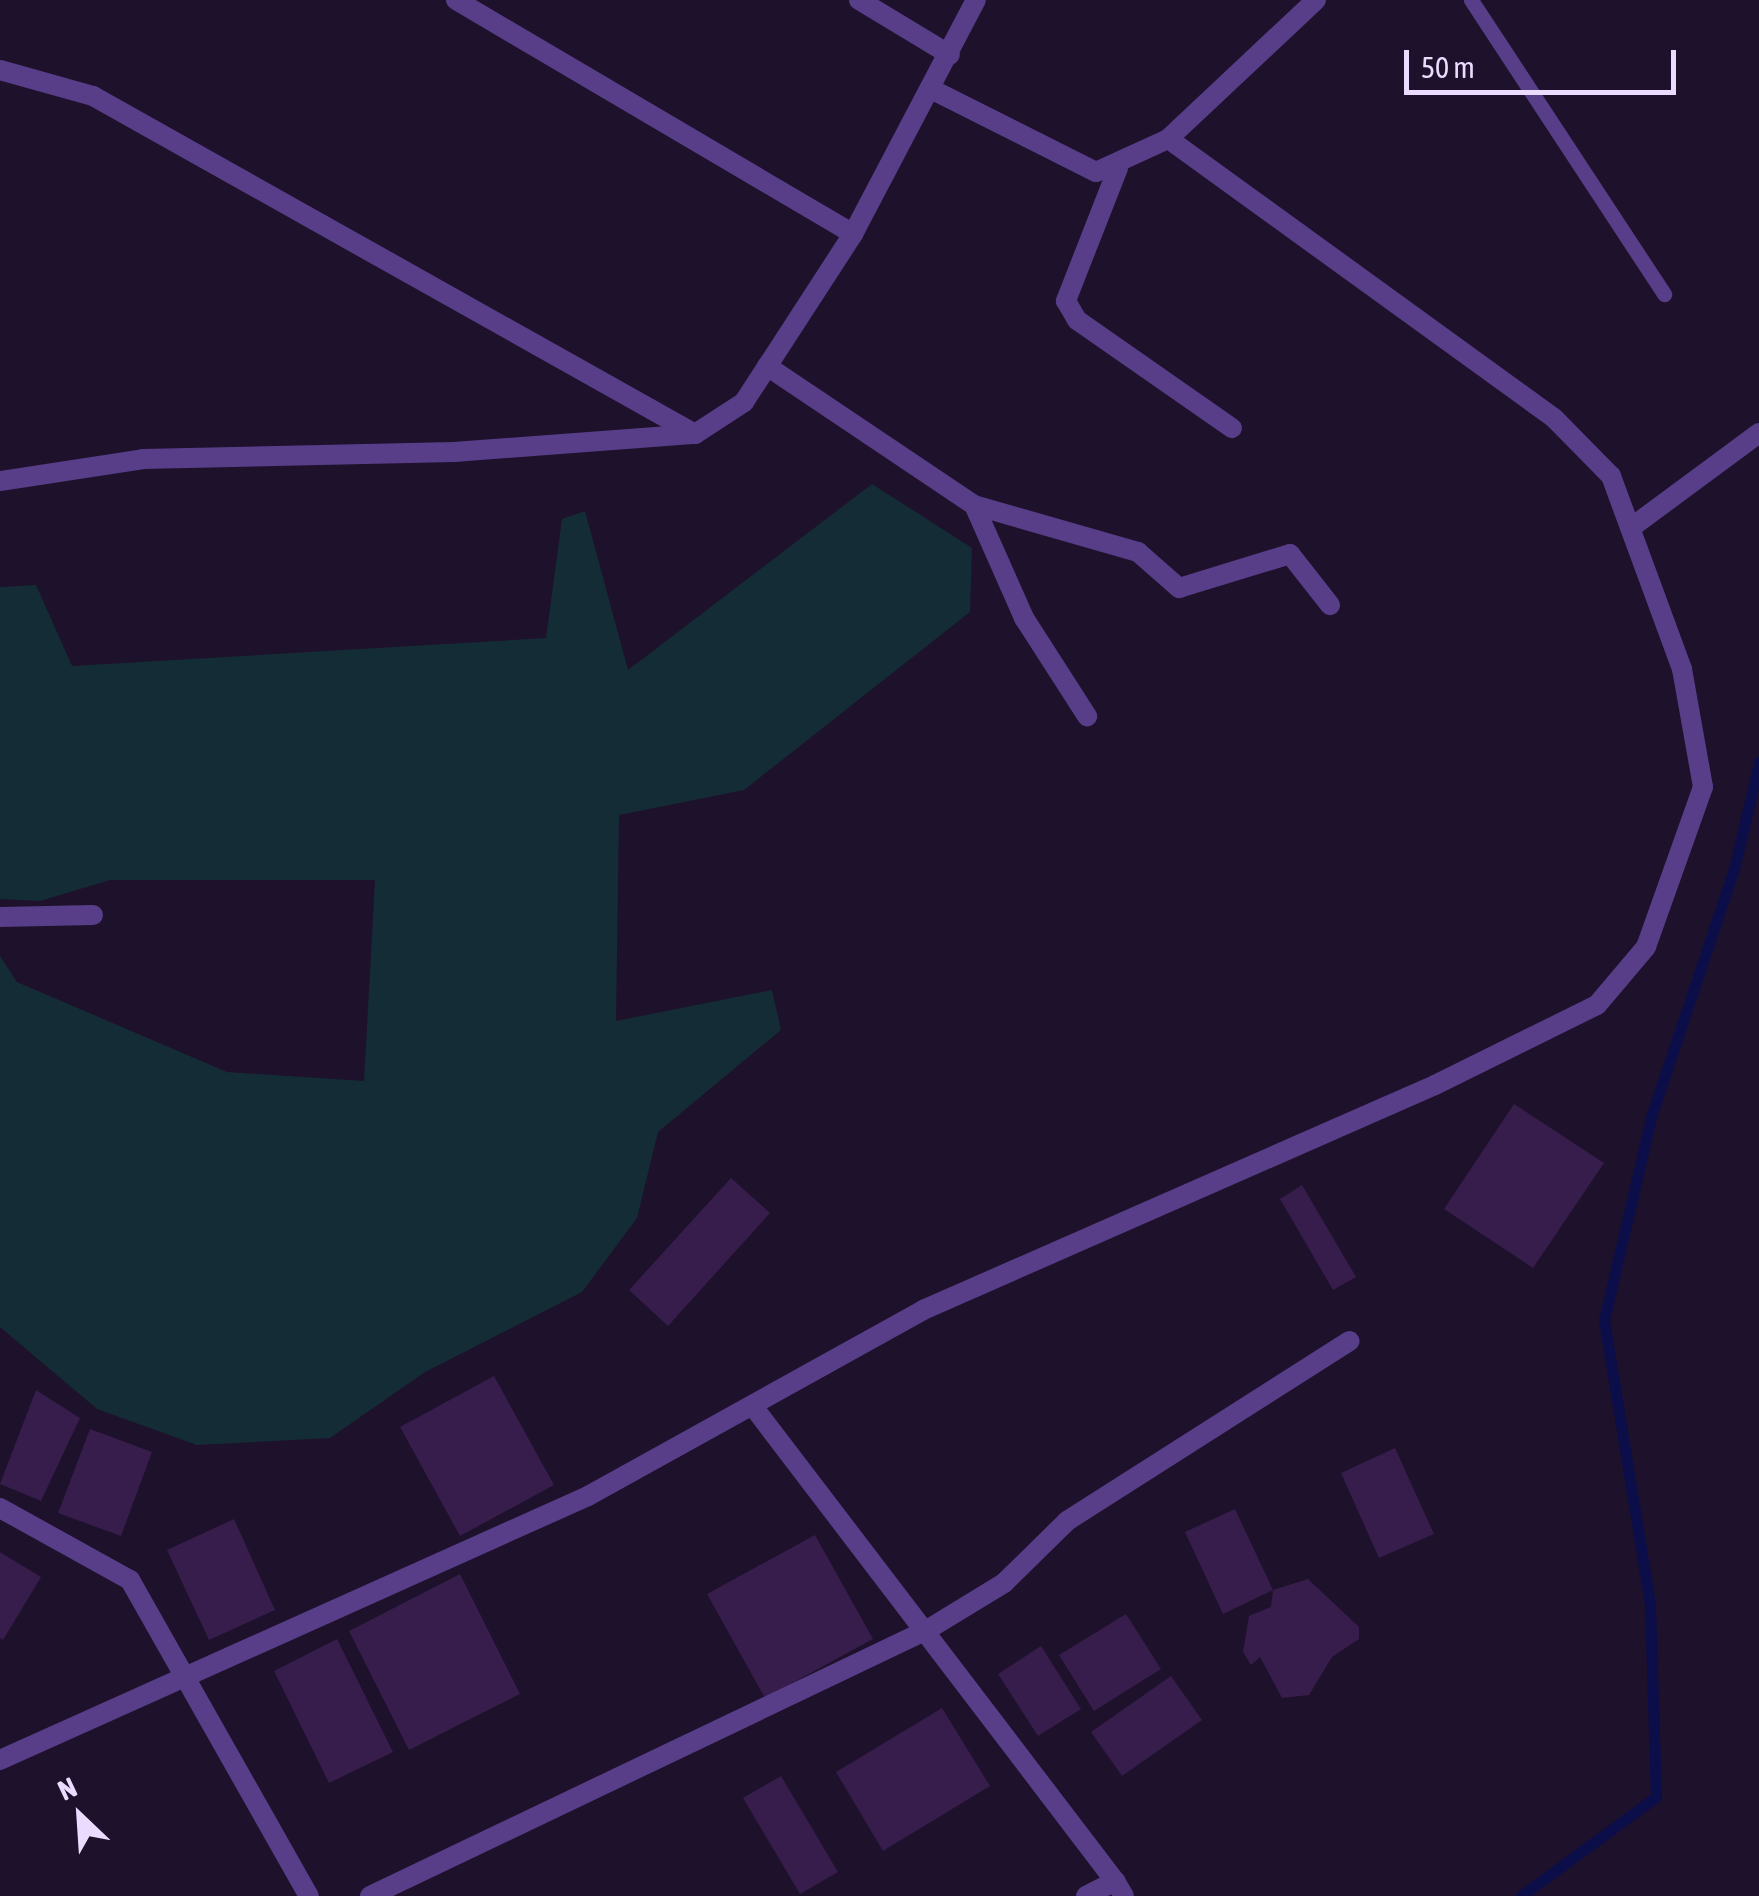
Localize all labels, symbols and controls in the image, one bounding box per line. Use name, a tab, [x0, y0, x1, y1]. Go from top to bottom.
scale bar	[1409, 30, 1682, 92]
text: 50 m	[1421, 50, 1475, 84]
north arrow	[30, 1766, 130, 1866]
text: N	[53, 1771, 82, 1807]

